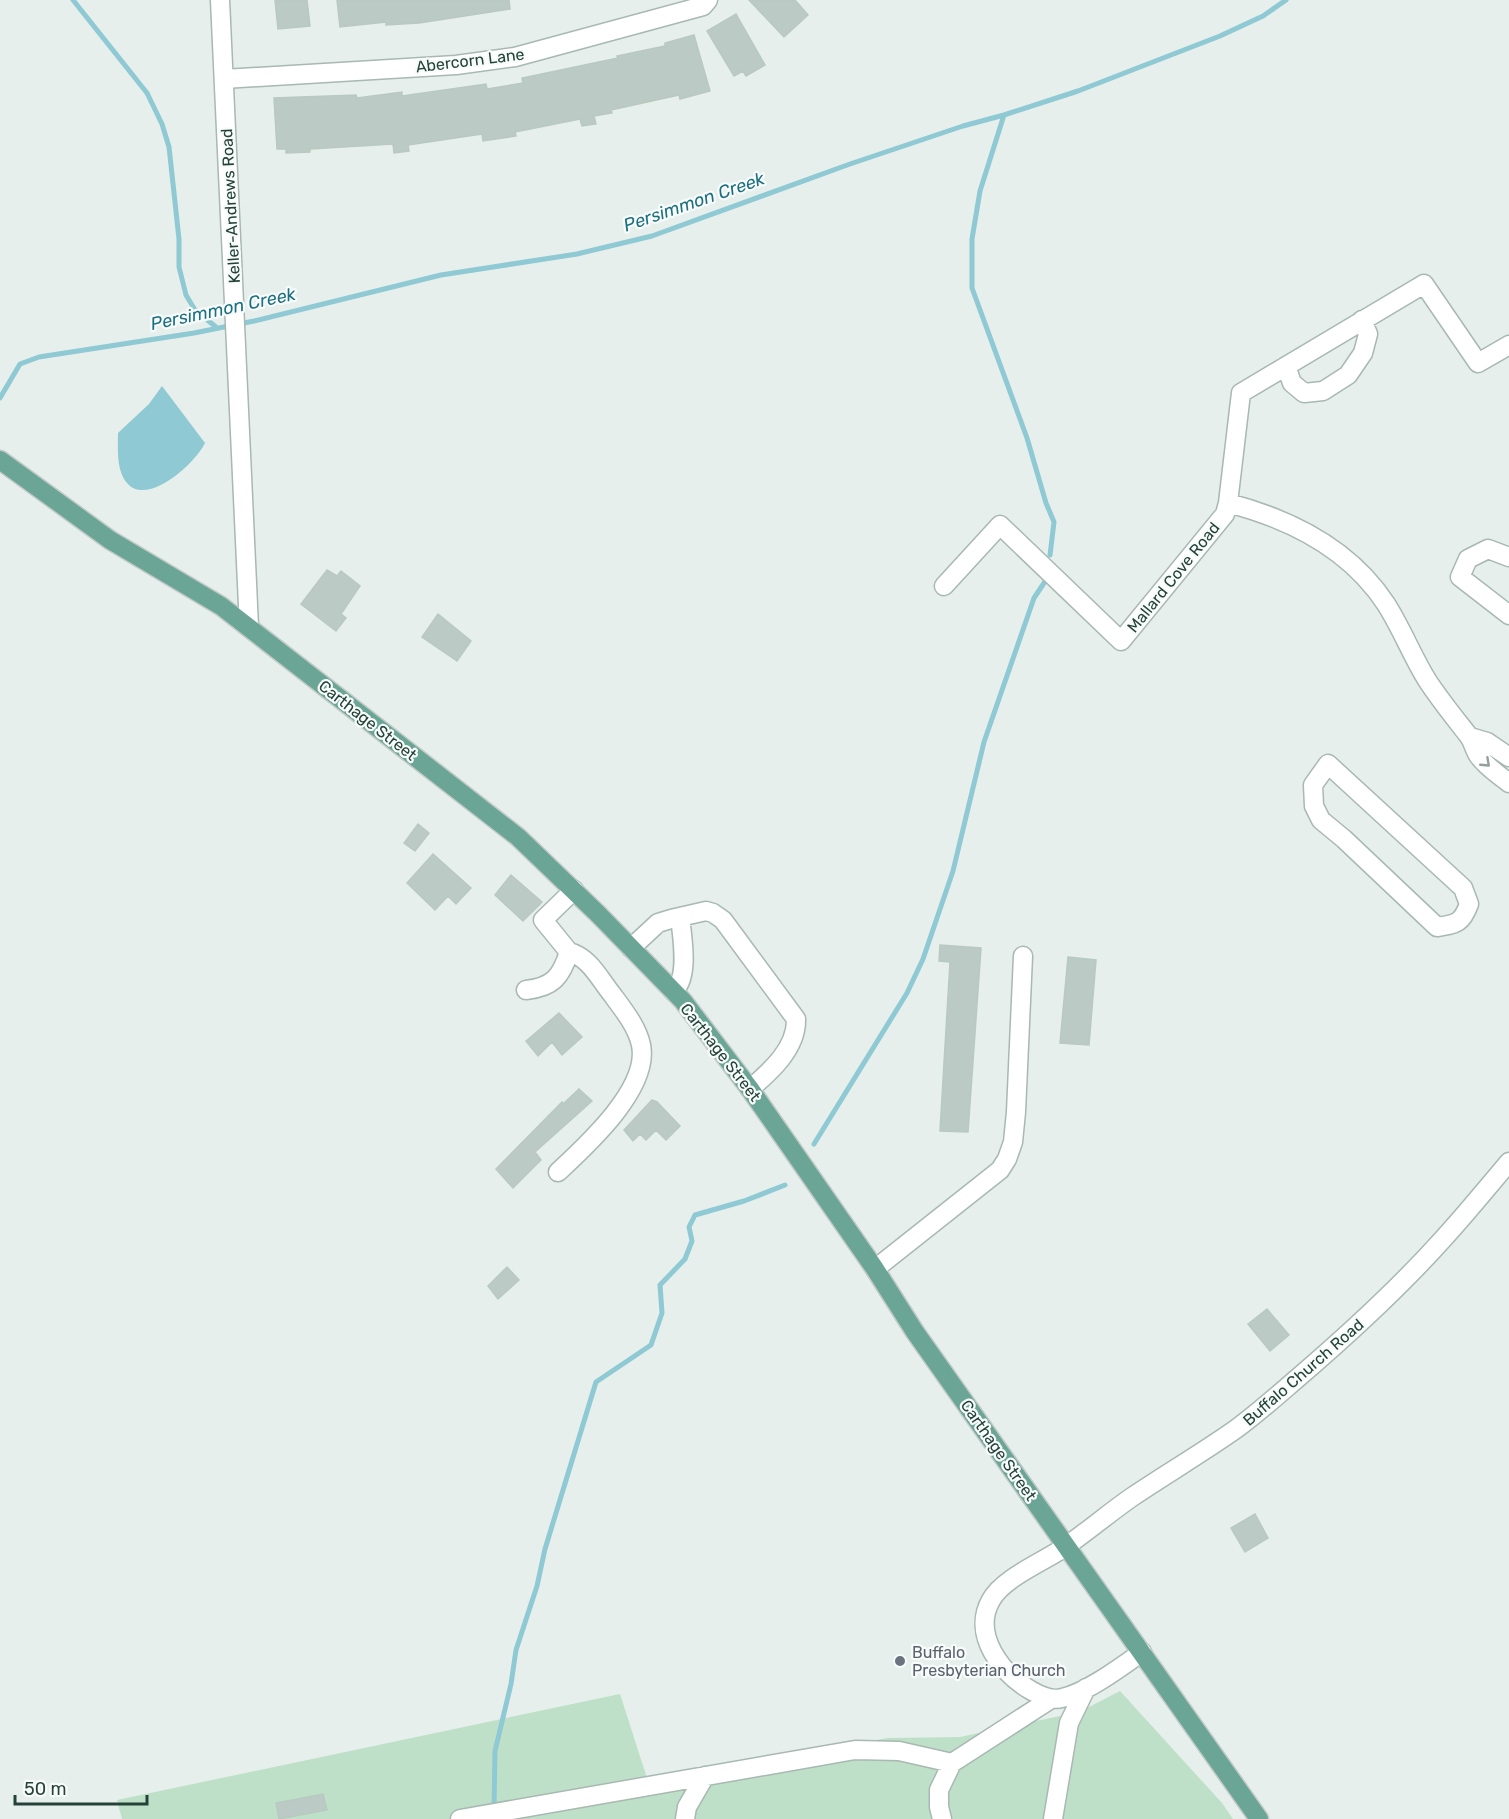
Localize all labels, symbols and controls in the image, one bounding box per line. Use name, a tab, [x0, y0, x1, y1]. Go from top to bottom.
street label: Abercorn Lane	[415, 44, 526, 77]
street label: Keller-Andrews Road	[217, 128, 244, 284]
water label: Persimmon Creek	[621, 167, 768, 236]
water label: Persimmon Creek	[148, 283, 298, 335]
street label: Mallard Cove Road	[1123, 518, 1224, 636]
street label: Carthage Street	[315, 676, 420, 765]
one-way arrow	[1479, 755, 1490, 766]
street label: Carthage Street	[676, 1000, 765, 1105]
street label: Buffalo Church Road	[1239, 1315, 1367, 1430]
street label: Carthage Street	[957, 1396, 1041, 1505]
place label: Buffalo Presbyterian Church	[912, 1643, 1066, 1680]
marker: Buffalo Presbyterian Church	[893, 1654, 907, 1668]
scale bar	[15, 1768, 147, 1806]
text: 50 m	[24, 1778, 67, 1800]

